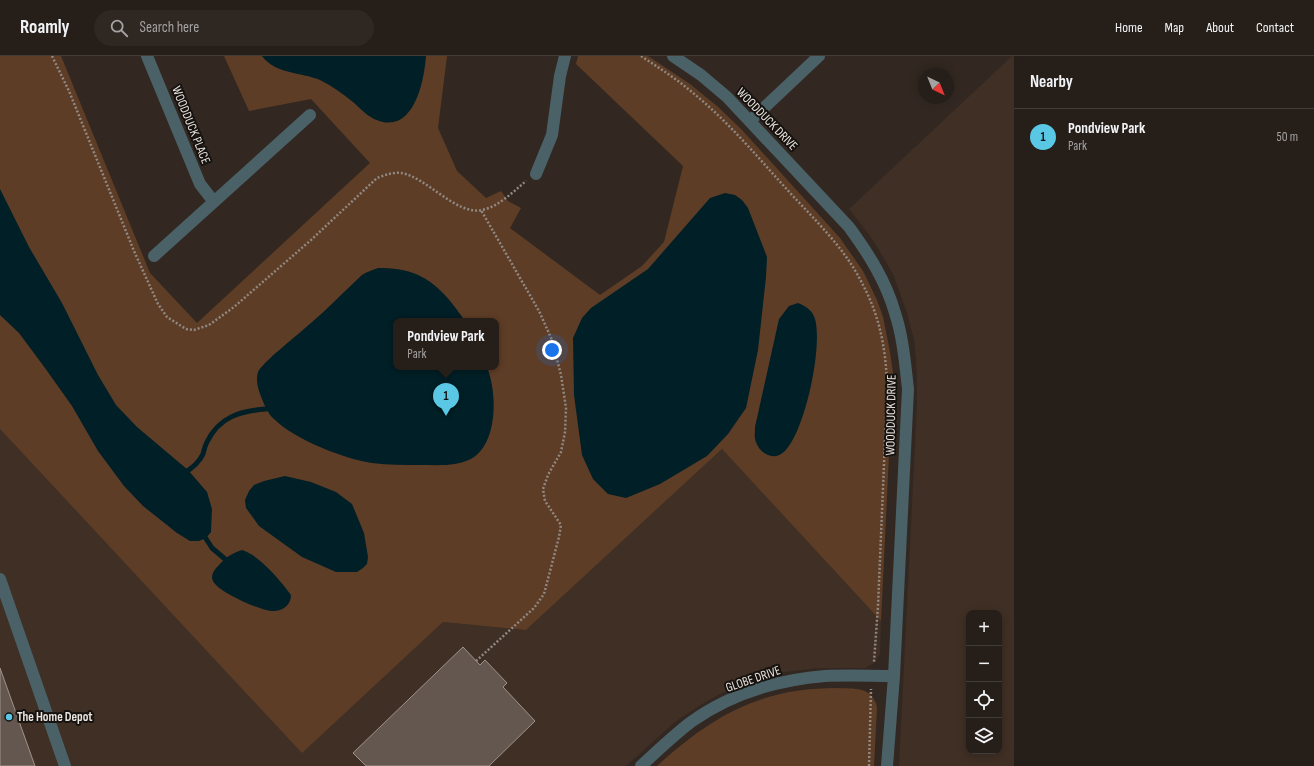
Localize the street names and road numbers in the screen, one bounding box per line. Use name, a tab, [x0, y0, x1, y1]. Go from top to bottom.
street label: WOODDUCK PLACE	[168, 84, 214, 166]
street label: WOODDUCK DRIVE	[733, 84, 801, 154]
street label: WOODDUCK DRIVE	[882, 374, 900, 456]
street label: GLOBE DRIVE	[723, 662, 783, 696]

